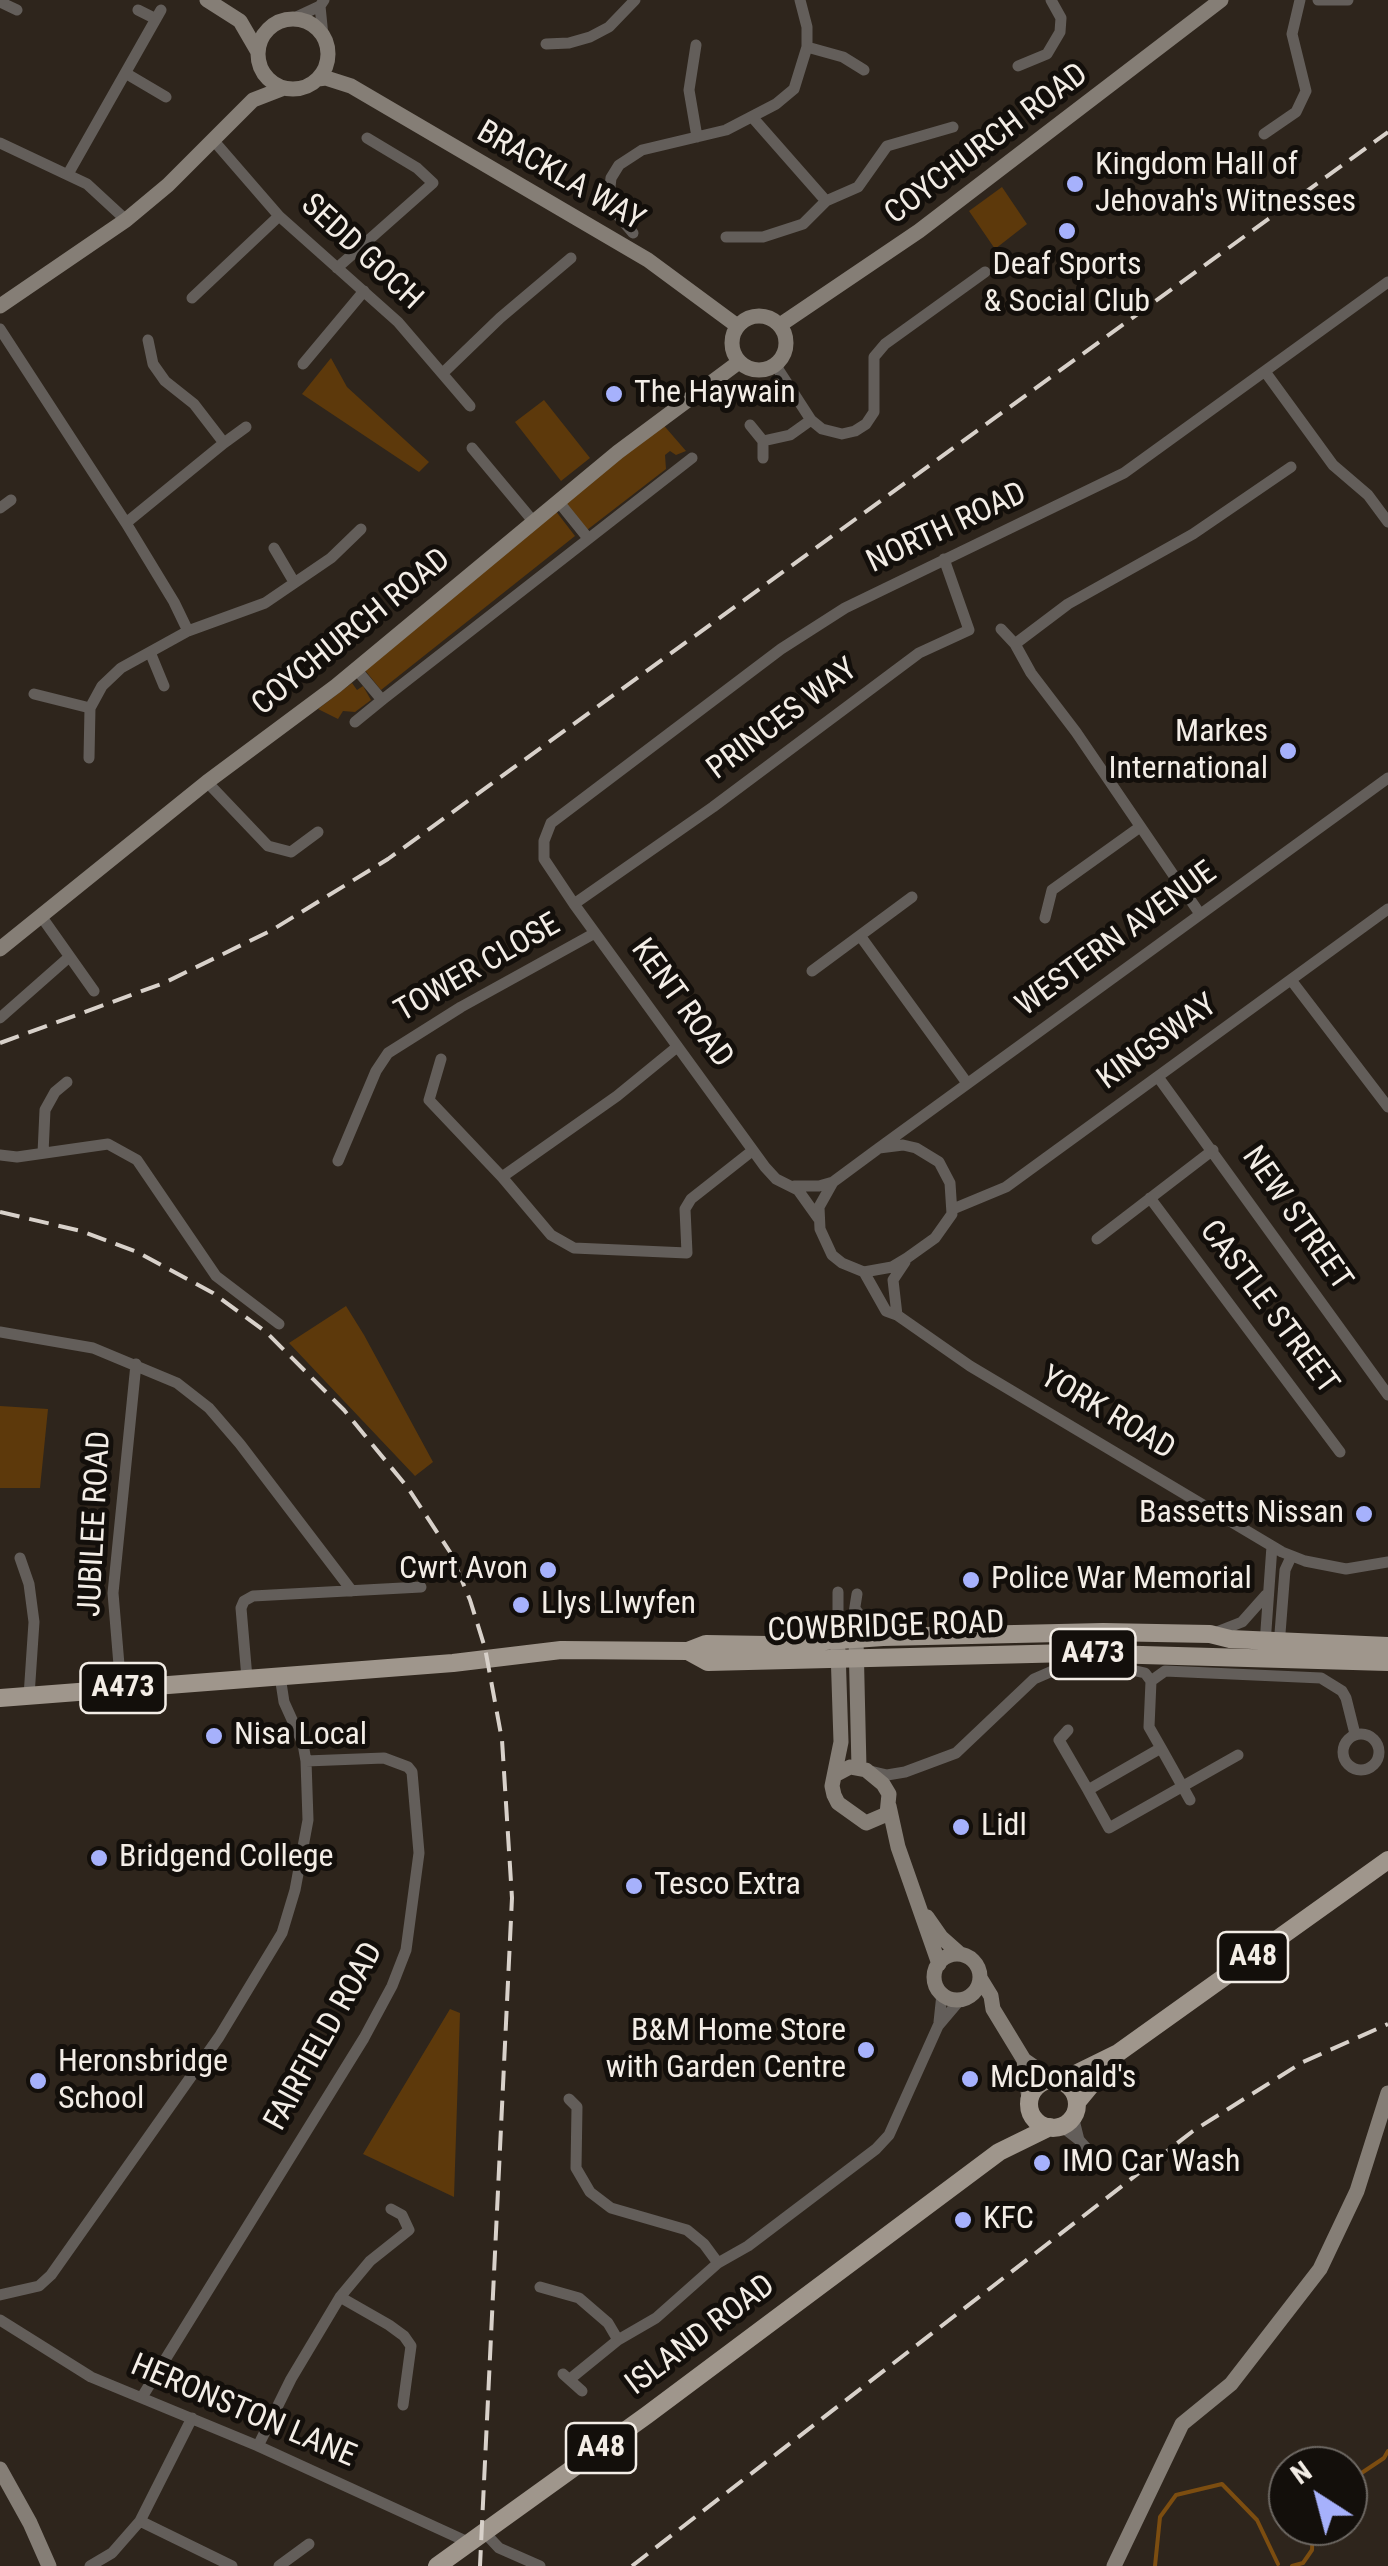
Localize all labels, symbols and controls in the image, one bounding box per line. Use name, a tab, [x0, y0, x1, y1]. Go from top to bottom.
street label: COYCHURCH ROAD	[878, 56, 1096, 234]
street label: BRACKLA WAY	[469, 114, 651, 240]
place label: Kingdom Hall of Jehovah's Witnesses	[1095, 147, 1356, 222]
marker: Kingdom Hall of Jehovah's Witnesses	[1064, 173, 1086, 195]
street label: SEDD GOCH	[292, 187, 430, 319]
marker: Deaf Sports & Social Club	[1056, 220, 1078, 242]
place label: Deaf Sports & Social Club	[984, 247, 1150, 322]
place label: The Haywain	[634, 375, 796, 413]
marker: The Haywain	[603, 383, 625, 405]
street label: NORTH ROAD	[861, 475, 1033, 583]
street label: COYCHURCH ROAD	[245, 541, 459, 725]
street label: PRINCES WAY	[700, 651, 866, 789]
place label: Markes International	[1108, 714, 1268, 789]
marker: Markes International	[1277, 740, 1299, 762]
street label: WESTERN AVENUE	[1009, 854, 1225, 1026]
street label: TOWER CLOSE	[389, 906, 567, 1032]
street label: KENT ROAD	[622, 932, 740, 1076]
street label: KINGSWAY	[1091, 987, 1225, 1099]
street label: NEW STREET	[1233, 1140, 1359, 1298]
street label: CASTLE STREET	[1190, 1214, 1346, 1402]
street label: YORK ROAD	[1033, 1359, 1181, 1469]
street label: JUBILEE ROAD	[72, 1430, 120, 1618]
place label: Bassetts Nissan	[1139, 1495, 1344, 1533]
marker: Bassetts Nissan	[1353, 1503, 1375, 1525]
place label: Cwrt Avon	[399, 1551, 528, 1589]
marker: Cwrt Avon	[537, 1559, 559, 1581]
place label: Police War Memorial	[991, 1561, 1252, 1599]
marker: Police War Memorial	[960, 1569, 982, 1591]
place label: Llys Llwyfen	[541, 1586, 696, 1624]
marker: Llys Llwyfen	[510, 1594, 532, 1616]
street label: COWBRIDGE ROAD	[767, 1605, 1005, 1651]
road number: A473	[1050, 1629, 1136, 1679]
road number: A473	[80, 1663, 166, 1713]
place label: Nisa Local	[234, 1717, 367, 1755]
marker: Nisa Local	[203, 1725, 225, 1747]
place label: Lidl	[981, 1808, 1027, 1846]
marker: Lidl	[950, 1816, 972, 1838]
place label: Bridgend College	[119, 1839, 334, 1877]
marker: Bridgend College	[88, 1847, 110, 1869]
place label: Tesco Extra	[654, 1867, 801, 1905]
marker: Tesco Extra	[623, 1875, 645, 1897]
road number: A48	[1218, 1932, 1288, 1982]
street label: FAIRFIELD ROAD	[258, 1936, 392, 2138]
place label: B&M Home Store with Garden Centre	[606, 2013, 846, 2088]
marker: B&M Home Store with Garden Centre	[855, 2039, 877, 2061]
place label: Heronsbridge School	[58, 2044, 228, 2119]
place label: McDonald's	[990, 2060, 1136, 2098]
marker: McDonald's	[959, 2068, 981, 2090]
marker: Heronsbridge School	[27, 2070, 49, 2092]
place label: IMO Car Wash	[1062, 2144, 1241, 2182]
marker: IMO Car Wash	[1031, 2152, 1053, 2174]
place label: KFC	[983, 2201, 1034, 2239]
marker: KFC	[952, 2209, 974, 2231]
street label: ISLAND ROAD	[619, 2268, 783, 2404]
street label: HERONSTON LANE	[125, 2347, 361, 2477]
road number: A48	[566, 2423, 636, 2473]
north arrow	[1268, 2446, 1368, 2546]
text: N	[1285, 2455, 1318, 2491]

